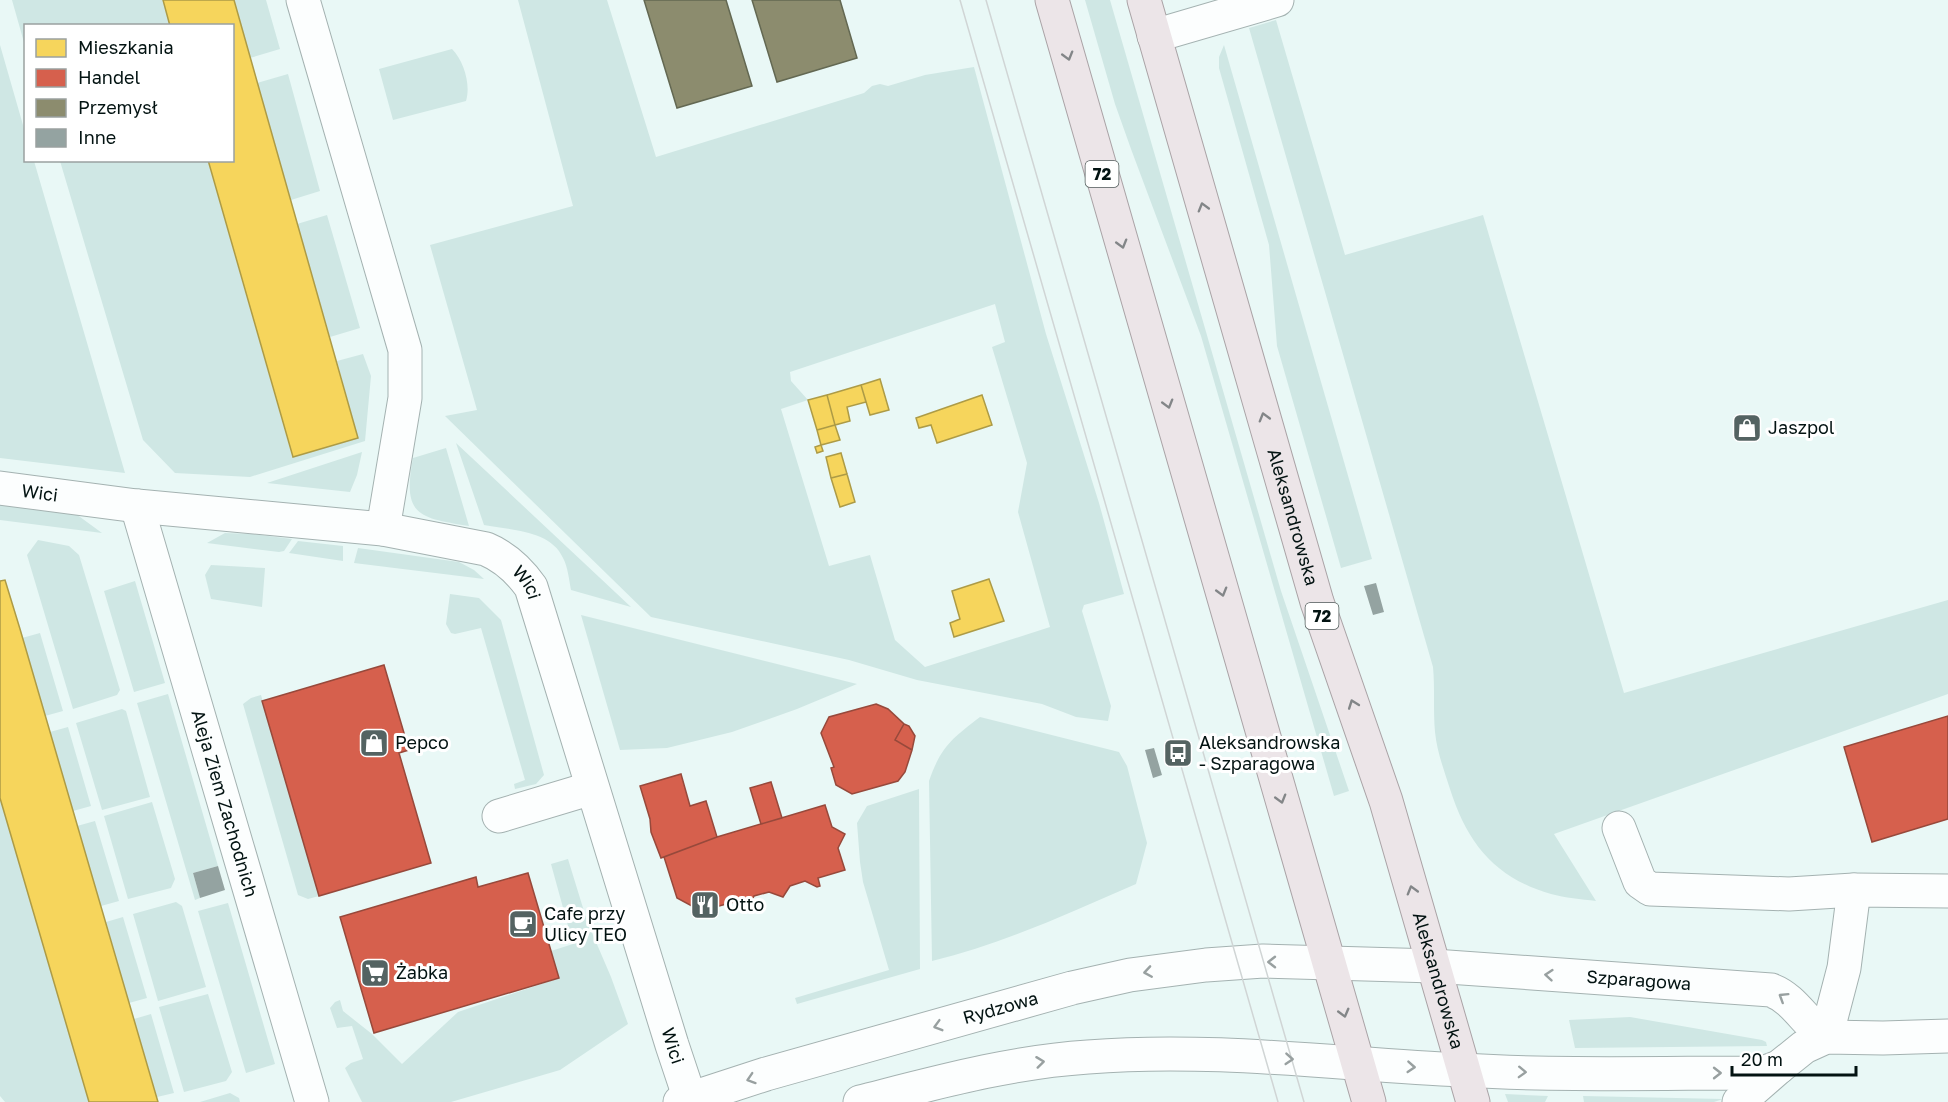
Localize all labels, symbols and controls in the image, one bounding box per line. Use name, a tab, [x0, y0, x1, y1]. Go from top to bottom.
legend	[24, 24, 234, 162]
text: Mieszkania	[78, 36, 174, 58]
one-way arrow	[1061, 50, 1073, 61]
text: Handel	[78, 66, 140, 88]
text: Przemysł	[78, 96, 158, 118]
text: Inne	[78, 126, 116, 148]
road number: 72	[1086, 161, 1118, 187]
one-way arrow	[1198, 202, 1210, 212]
one-way arrow	[1115, 238, 1127, 249]
one-way arrow	[1161, 398, 1173, 409]
one-way arrow	[1259, 412, 1271, 423]
shop icon: Jaszpol	[1731, 412, 1763, 444]
place label: Jaszpol	[1768, 416, 1835, 438]
street label: Aleksandrowska	[1263, 446, 1324, 588]
street label: Wici	[20, 479, 59, 506]
street label: Wici	[508, 560, 546, 602]
one-way arrow	[1214, 586, 1227, 596]
road number: 72	[1306, 603, 1338, 629]
one-way arrow	[1348, 699, 1361, 709]
street label: Aleja Ziem Zachodnich	[187, 707, 263, 899]
shop icon: Pepco	[358, 727, 390, 759]
place label: Pepco	[395, 731, 449, 753]
place label: Aleksandrowska - Szparagowa	[1199, 731, 1340, 774]
bus stop icon: Aleksandrowska - Szparagowa	[1162, 737, 1194, 769]
one-way arrow	[1274, 793, 1286, 804]
one-way arrow	[1407, 885, 1419, 895]
restaurant icon: Otto	[689, 889, 721, 921]
place label: Otto	[726, 893, 764, 915]
place label: Cafe przy Ulicy TEO	[544, 902, 627, 945]
cafe icon: Cafe przy Ulicy TEO	[507, 908, 539, 940]
street label: Aleksandrowska	[1409, 909, 1469, 1051]
one-way arrow	[1267, 956, 1276, 968]
supermarket icon: Żabka	[359, 957, 391, 989]
place label: Żabka	[396, 961, 448, 983]
street label: Szparagowa	[1586, 965, 1692, 994]
one-way arrow	[1143, 966, 1152, 978]
one-way arrow	[1544, 969, 1553, 982]
street label: Rydzowa	[960, 986, 1040, 1028]
one-way arrow	[1779, 994, 1790, 1005]
one-way arrow	[1337, 1007, 1349, 1018]
one-way arrow	[933, 1019, 944, 1031]
street label: Wici	[657, 1025, 689, 1066]
scale bar	[1732, 1039, 1856, 1077]
text: 20 m	[1741, 1048, 1783, 1070]
one-way arrow	[1284, 1052, 1293, 1065]
one-way arrow	[1035, 1056, 1044, 1069]
one-way arrow	[1406, 1061, 1415, 1074]
one-way arrow	[1518, 1066, 1527, 1079]
one-way arrow	[1713, 1067, 1722, 1079]
one-way arrow	[746, 1072, 757, 1084]

